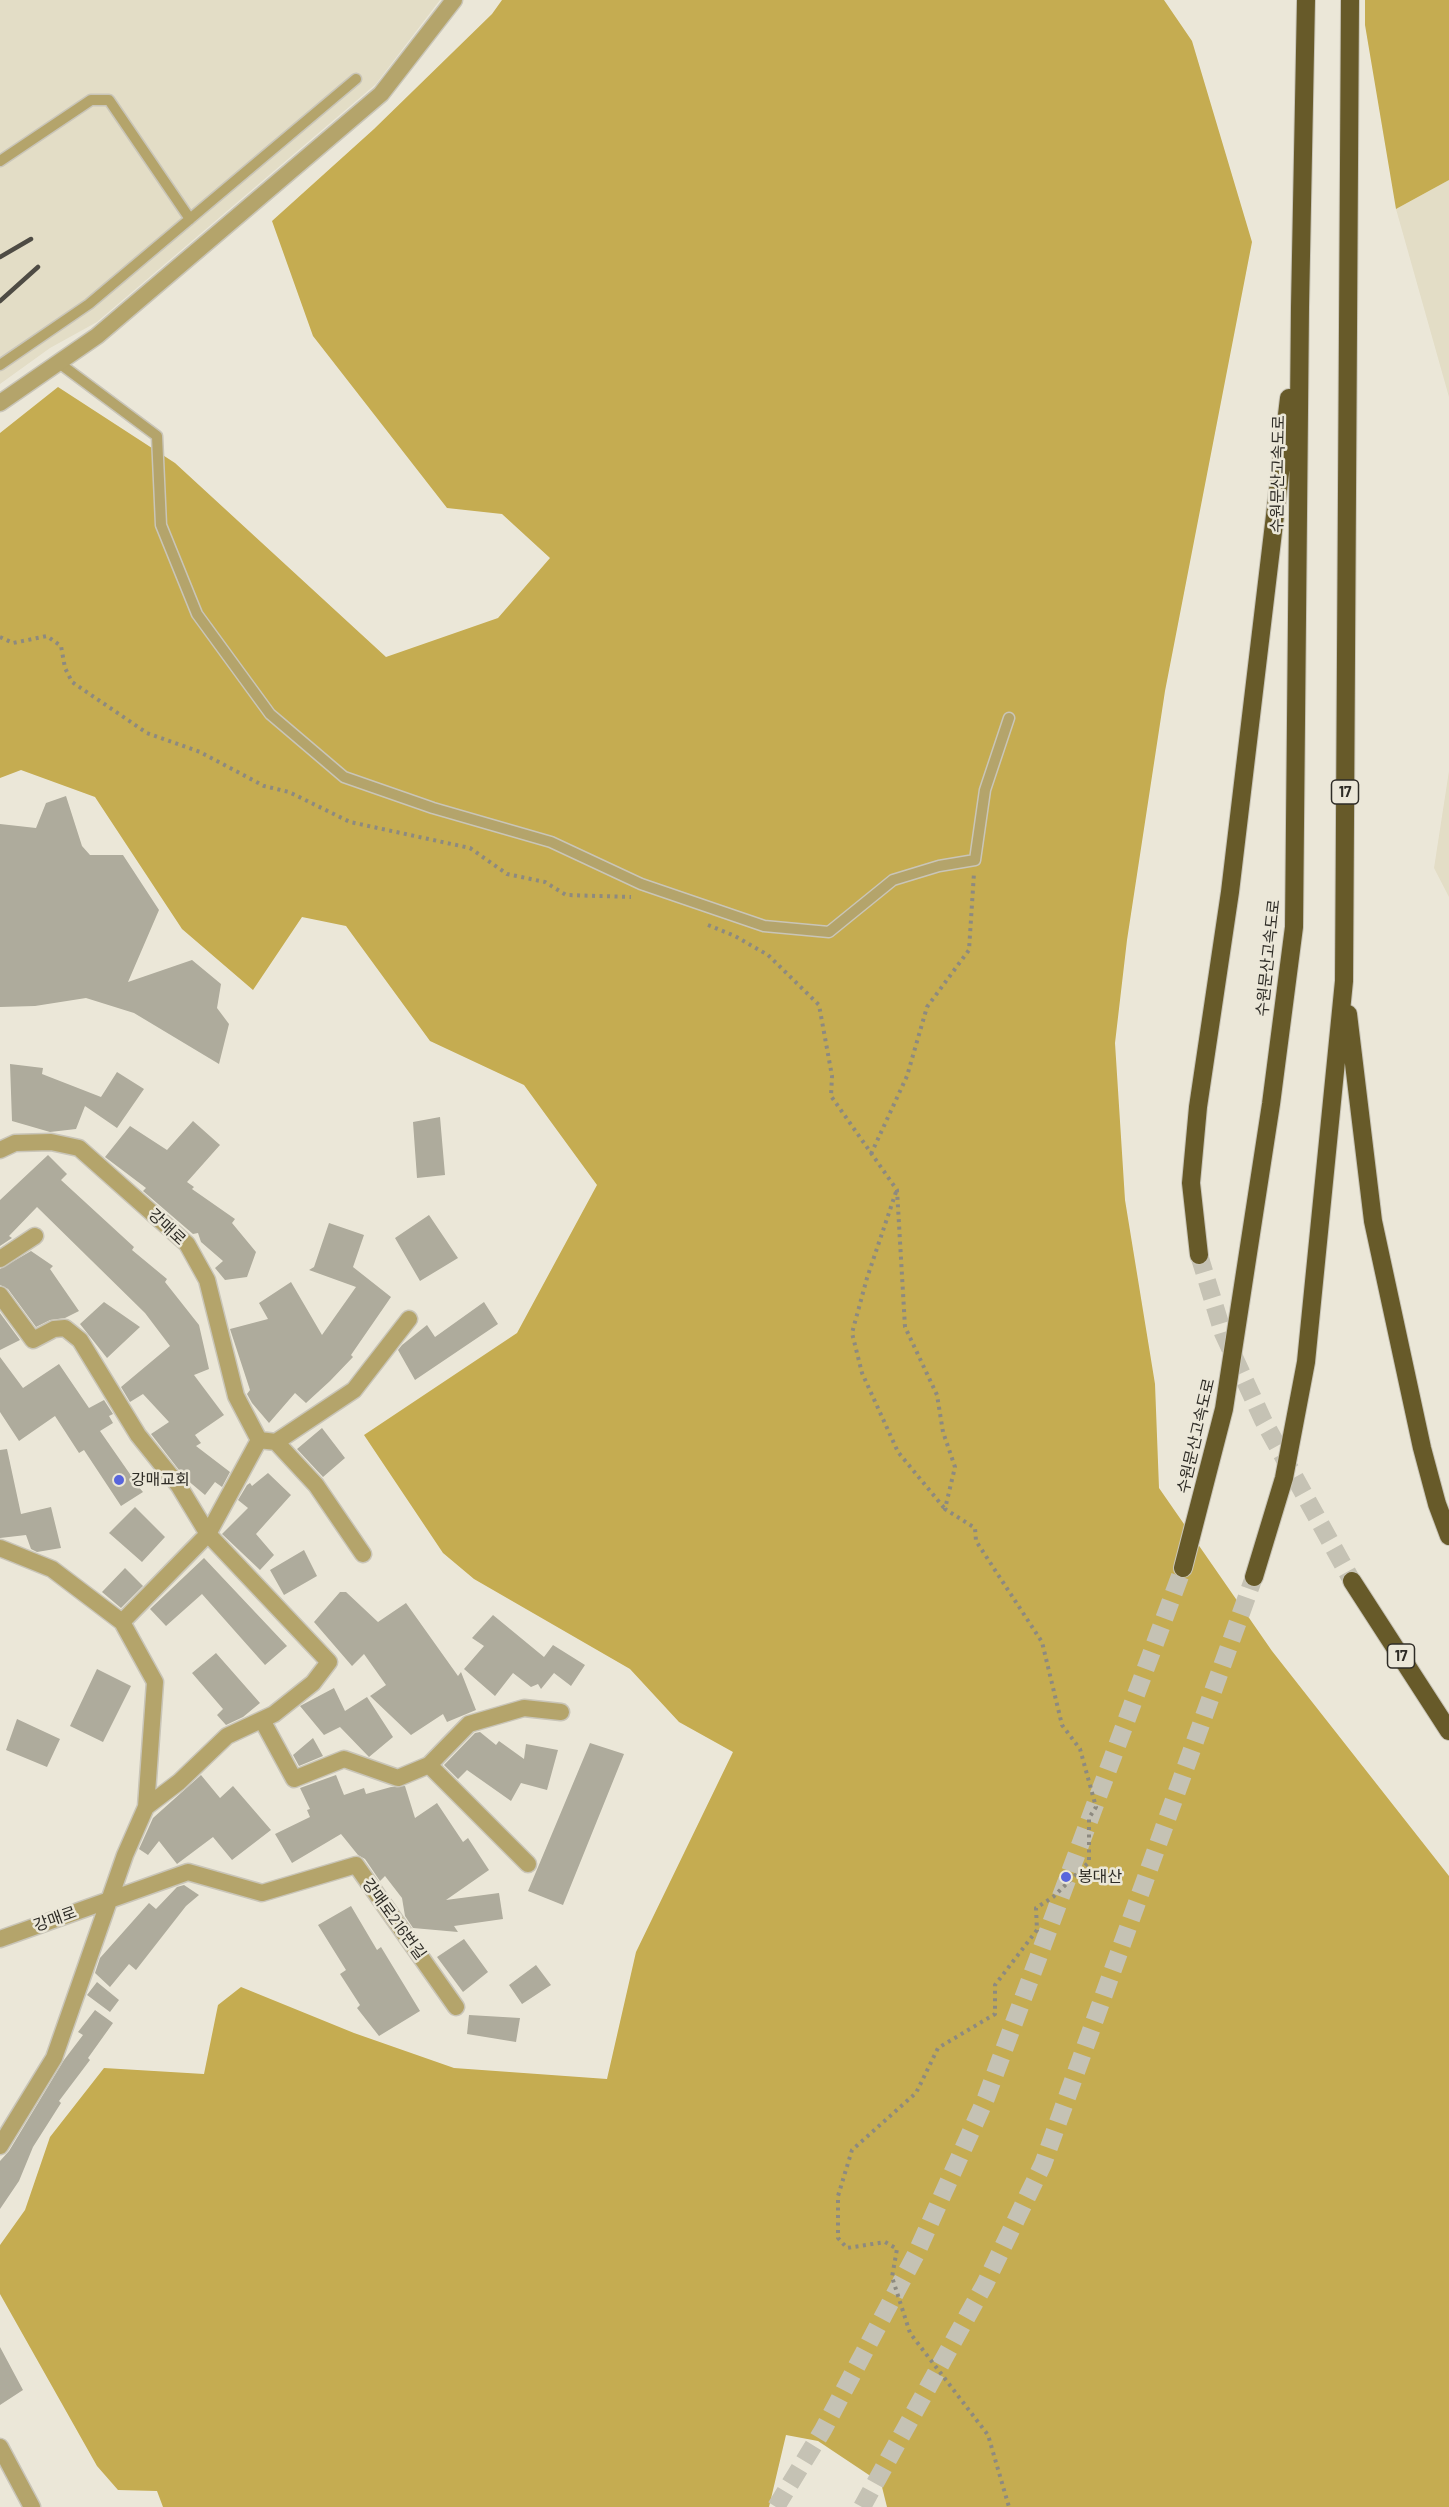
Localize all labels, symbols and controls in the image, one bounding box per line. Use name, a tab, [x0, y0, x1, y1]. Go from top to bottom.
street label: 수원문산고속도로	[1267, 415, 1289, 533]
road number: 17	[1332, 780, 1358, 804]
street label: 수원문산고속도로	[1252, 898, 1284, 1018]
street label: 강매로	[144, 1205, 190, 1249]
street label: 수원문산고속도로	[1173, 1376, 1219, 1496]
place label: 강매교회	[131, 1470, 190, 1490]
marker: 강매교회	[112, 1473, 126, 1487]
road number: 17	[1388, 1644, 1414, 1668]
place label: 봉대산	[1078, 1867, 1122, 1887]
marker: 봉대산	[1059, 1870, 1073, 1884]
street label: 강매로216번길	[358, 1875, 430, 1963]
street label: 강매로	[31, 1902, 79, 1936]

